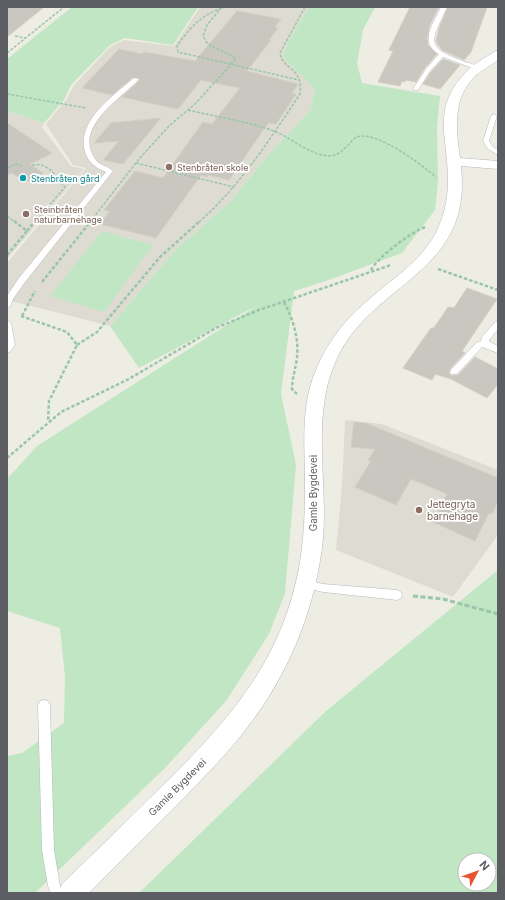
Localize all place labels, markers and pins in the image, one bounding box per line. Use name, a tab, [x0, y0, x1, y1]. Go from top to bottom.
marker: Stenbråten skole	[164, 162, 174, 172]
place label: Stenbråten skole	[177, 162, 248, 173]
marker: Stenbråten gård	[18, 173, 28, 183]
place label: Stenbråten gård	[31, 173, 99, 184]
place label: Steinbråten naturbarnehage	[34, 204, 102, 225]
marker: Steinbråten naturbarnehage	[21, 209, 31, 219]
place label: Jettegryta barnehage	[427, 498, 478, 522]
marker: Jettegryta barnehage	[414, 505, 424, 515]

